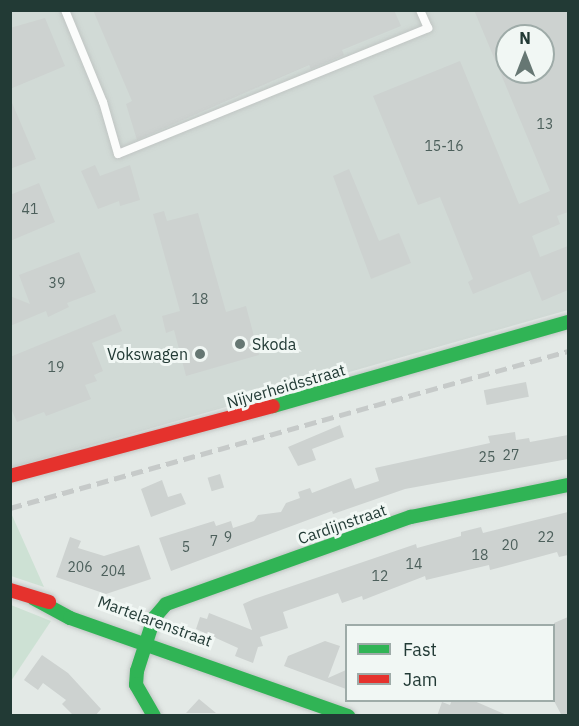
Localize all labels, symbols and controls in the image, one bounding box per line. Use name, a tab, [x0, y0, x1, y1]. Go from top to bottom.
north arrow	[495, 24, 555, 84]
text: N	[519, 28, 531, 48]
house number: 13	[537, 116, 553, 132]
house number: 15-16	[424, 138, 464, 154]
house number: 41	[22, 201, 38, 217]
house number: 39	[49, 275, 65, 291]
house number: 18	[192, 291, 208, 307]
place label: Skoda	[252, 334, 296, 354]
marker: Skoda	[233, 337, 247, 351]
place label: Vokswagen	[107, 344, 188, 364]
marker: Vokswagen	[193, 347, 207, 361]
house number: 19	[48, 359, 64, 375]
street label: Nijverheidsstraat	[225, 360, 347, 412]
house number: 27	[503, 447, 519, 463]
house number: 25	[479, 449, 495, 465]
street label: Cardijnstraat	[295, 500, 389, 548]
house number: 9	[224, 529, 232, 545]
house number: 22	[538, 529, 554, 545]
house number: 7	[210, 533, 218, 549]
house number: 20	[502, 537, 518, 553]
house number: 5	[182, 539, 190, 555]
house number: 18	[472, 547, 488, 563]
house number: 14	[406, 556, 422, 572]
house number: 206	[67, 559, 93, 575]
house number: 204	[100, 563, 126, 579]
house number: 12	[372, 568, 388, 584]
street label: Martelarenstraat	[95, 591, 215, 651]
legend	[345, 624, 555, 702]
text: Fast	[403, 638, 437, 661]
text: Jam	[403, 668, 438, 691]

